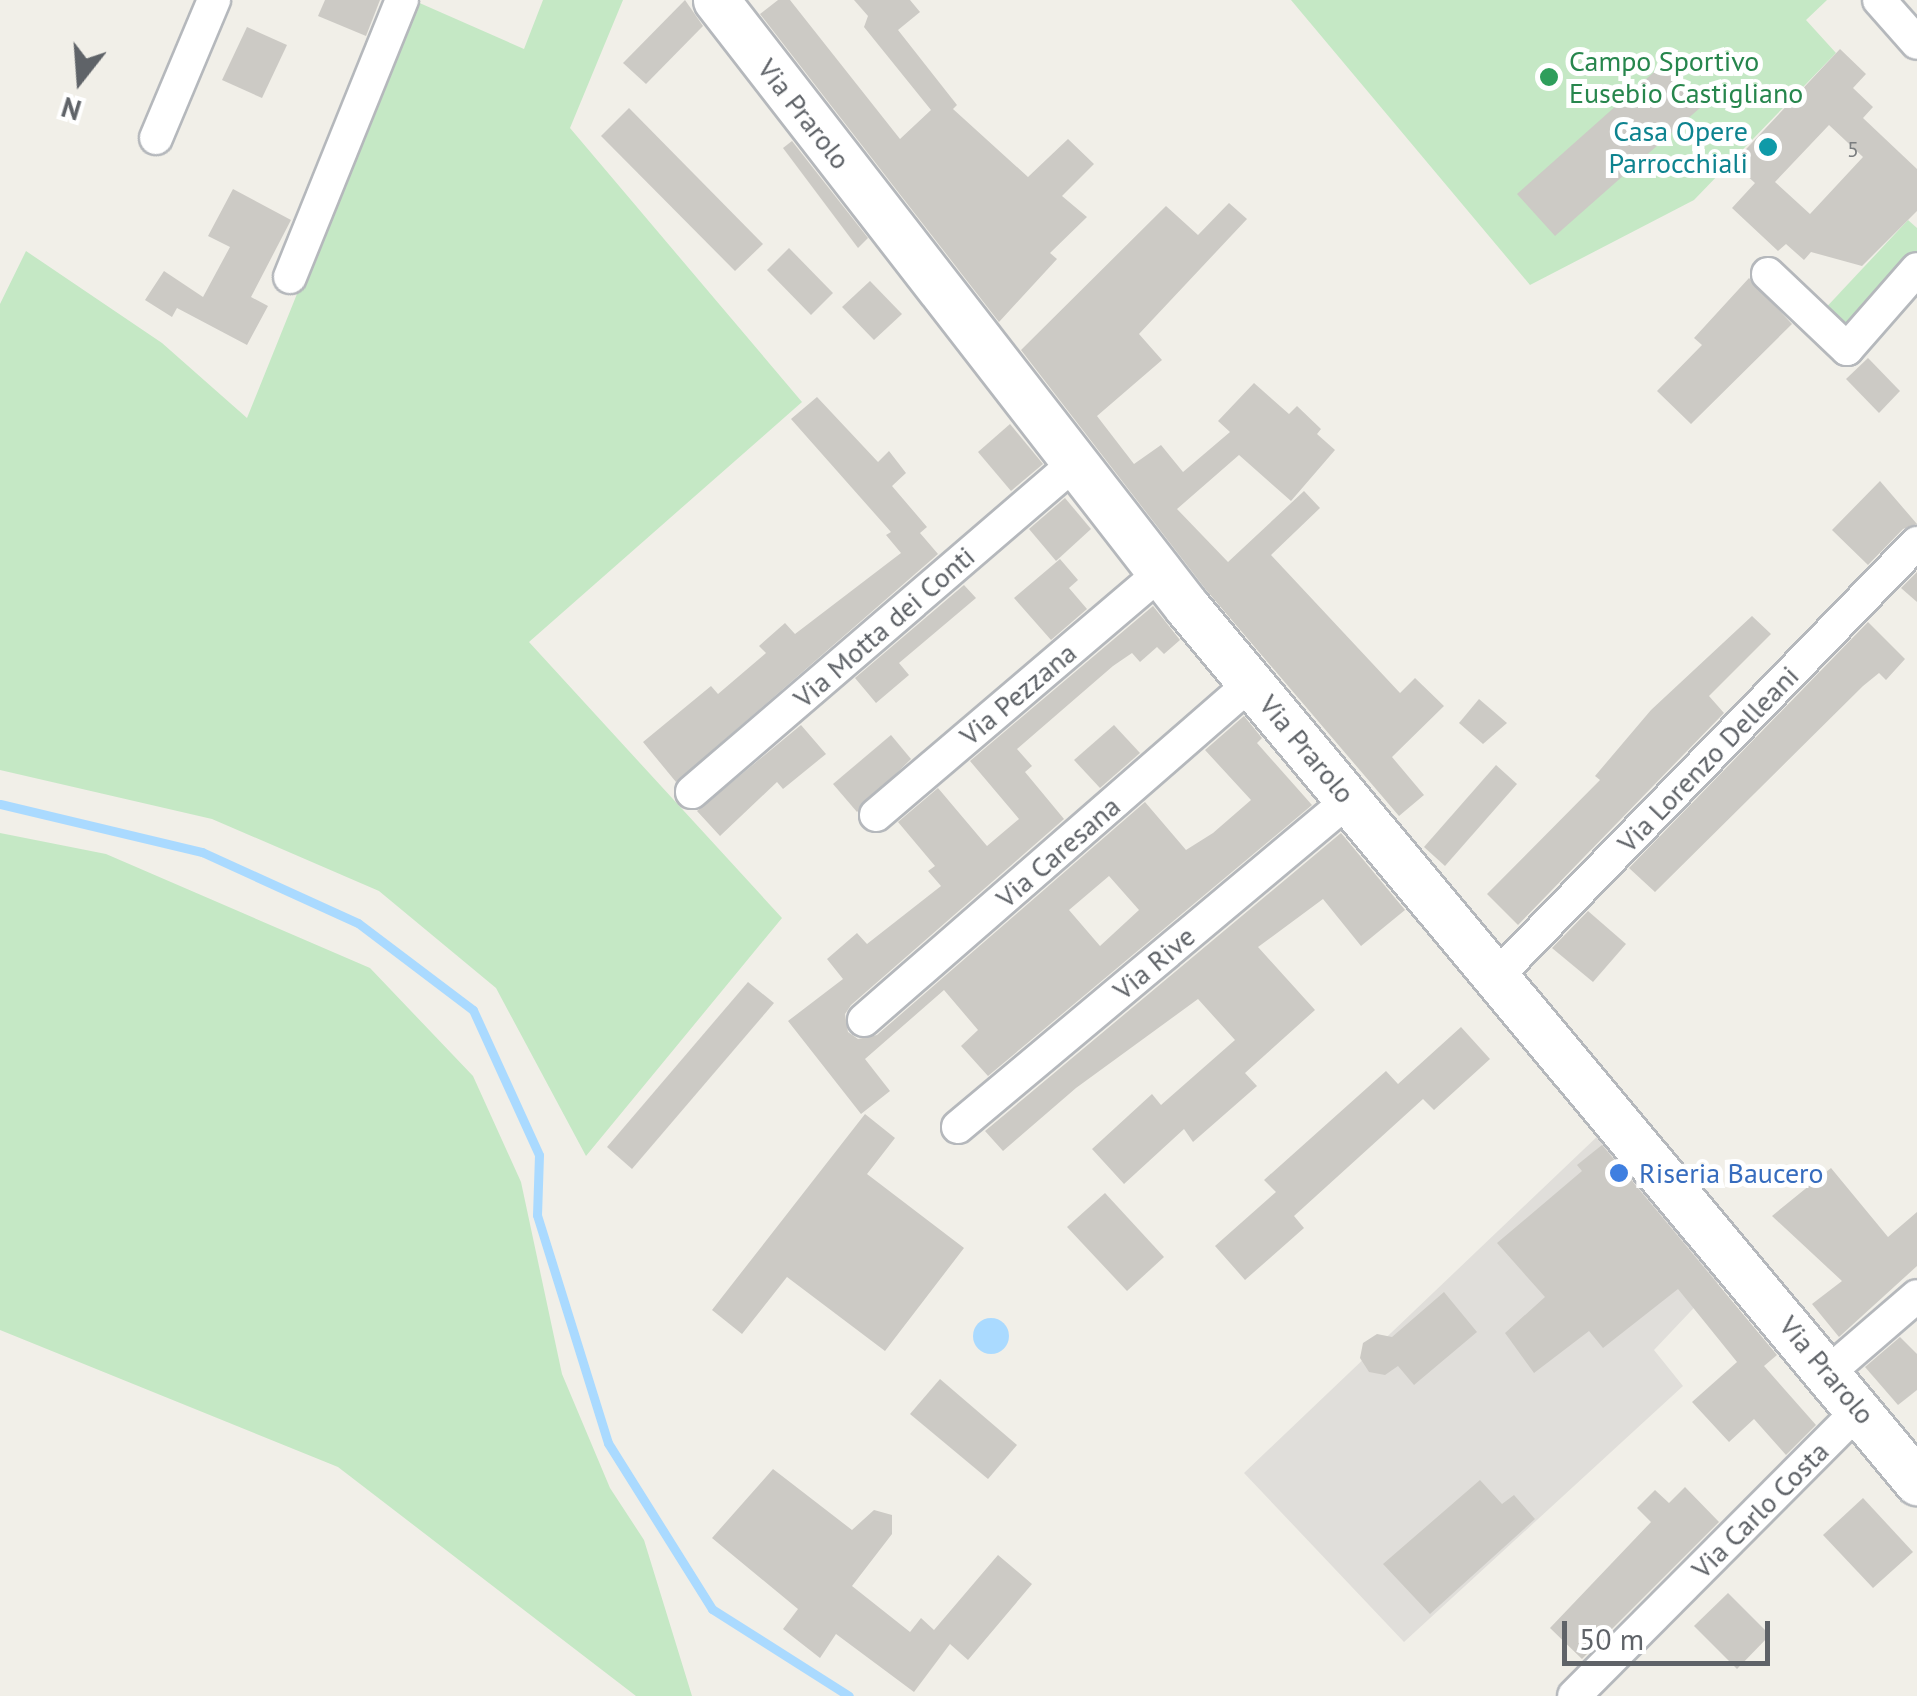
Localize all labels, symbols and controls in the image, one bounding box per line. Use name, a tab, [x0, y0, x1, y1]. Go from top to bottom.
north arrow	[30, 30, 130, 130]
place label: Campo Sportivo Eusebio Castigliano	[1569, 44, 1803, 110]
street label: Via Prarolo	[751, 52, 857, 176]
marker: Campo Sportivo Eusebio Castigliano	[1538, 66, 1560, 88]
text: N	[57, 89, 85, 130]
place label: Casa Opere Parrocchiali	[1608, 114, 1748, 180]
marker: Casa Opere Parrocchiali	[1757, 136, 1779, 158]
house number: 5	[1847, 137, 1859, 163]
street label: Via Motta dei Conti	[787, 539, 981, 715]
street label: Via Pezzana	[953, 636, 1083, 752]
street label: Via Lorenzo Delleani	[1610, 659, 1806, 859]
street label: Via Prarolo	[1252, 688, 1362, 810]
street label: Via Caresana	[989, 789, 1127, 915]
street label: Via Rive	[1106, 919, 1202, 1007]
place label: Riseria Baucero	[1639, 1156, 1824, 1190]
marker: Riseria Baucero	[1608, 1162, 1630, 1184]
street label: Via Prarolo	[1772, 1309, 1882, 1431]
street label: Via Carlo Costa	[1685, 1435, 1835, 1585]
scale bar	[1567, 1601, 1774, 1663]
text: 50 m	[1579, 1619, 1644, 1658]

